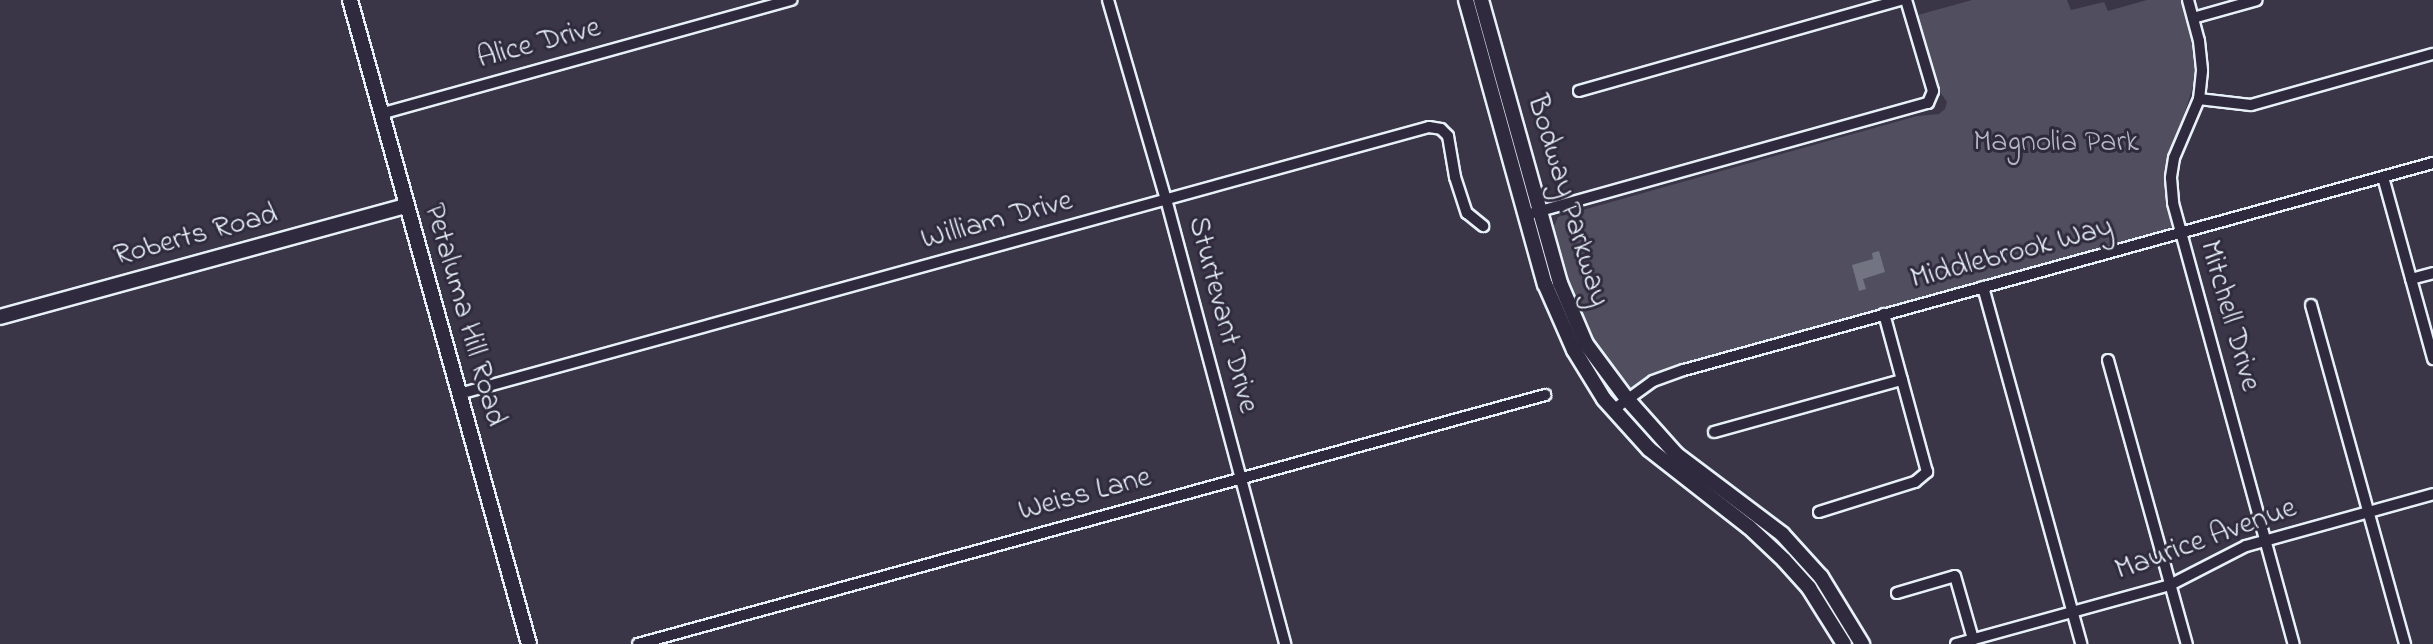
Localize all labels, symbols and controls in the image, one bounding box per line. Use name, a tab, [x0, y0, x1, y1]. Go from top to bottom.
street label: Alice Drive	[474, 10, 604, 78]
street label: Bodway Parkway	[1518, 91, 1616, 311]
park label: Magnolia Park	[1973, 125, 2139, 161]
street label: William Drive	[917, 184, 1077, 258]
street label: Roberts Road	[110, 197, 282, 275]
street label: Petaluma Hill Road	[415, 199, 513, 431]
street label: Middlebrook Way	[1907, 210, 2117, 298]
street label: Sturtevant Drive	[1178, 213, 1266, 417]
street label: Mitchell Drive	[2190, 237, 2268, 395]
street label: Weiss Lane	[1015, 460, 1155, 530]
street label: Maurice Avenue	[2111, 491, 2301, 589]

